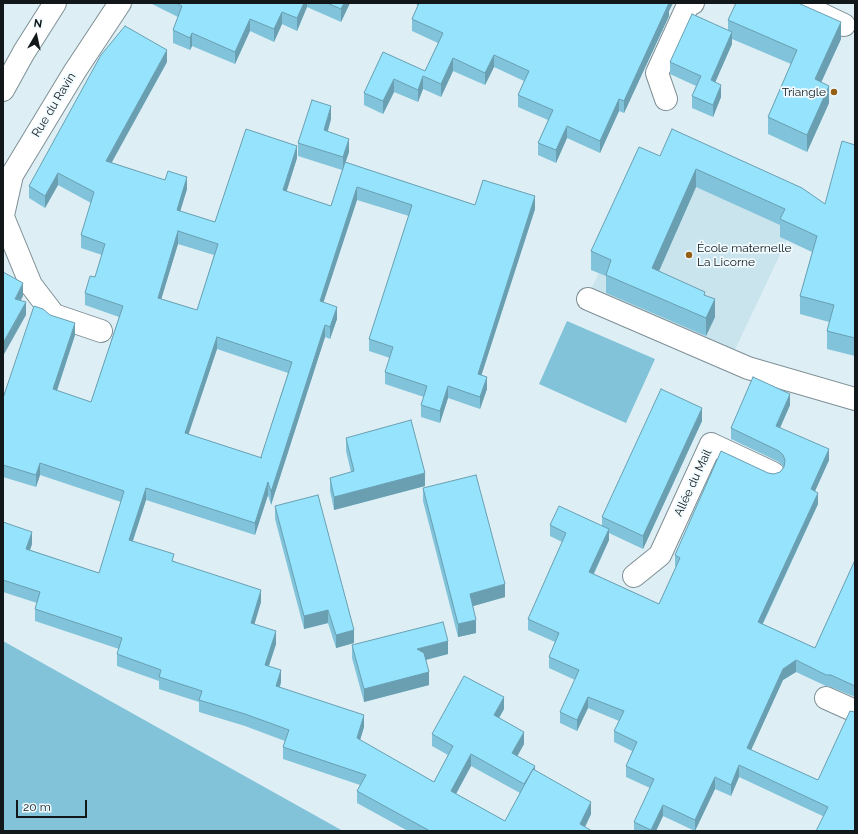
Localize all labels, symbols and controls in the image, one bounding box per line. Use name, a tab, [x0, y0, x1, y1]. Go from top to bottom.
north arrow	[16, 16, 56, 56]
text: N	[33, 17, 43, 31]
street label: Rue du Ravin	[29, 70, 79, 140]
place label: Triangle	[782, 85, 826, 99]
marker: Triangle	[829, 87, 839, 97]
place label: École maternelle La Licorne	[697, 241, 791, 269]
marker: École maternelle La Licorne	[684, 250, 694, 260]
street label: Allée du Mail	[671, 447, 715, 519]
scale bar	[18, 792, 89, 818]
text: 20 m	[23, 800, 51, 814]

